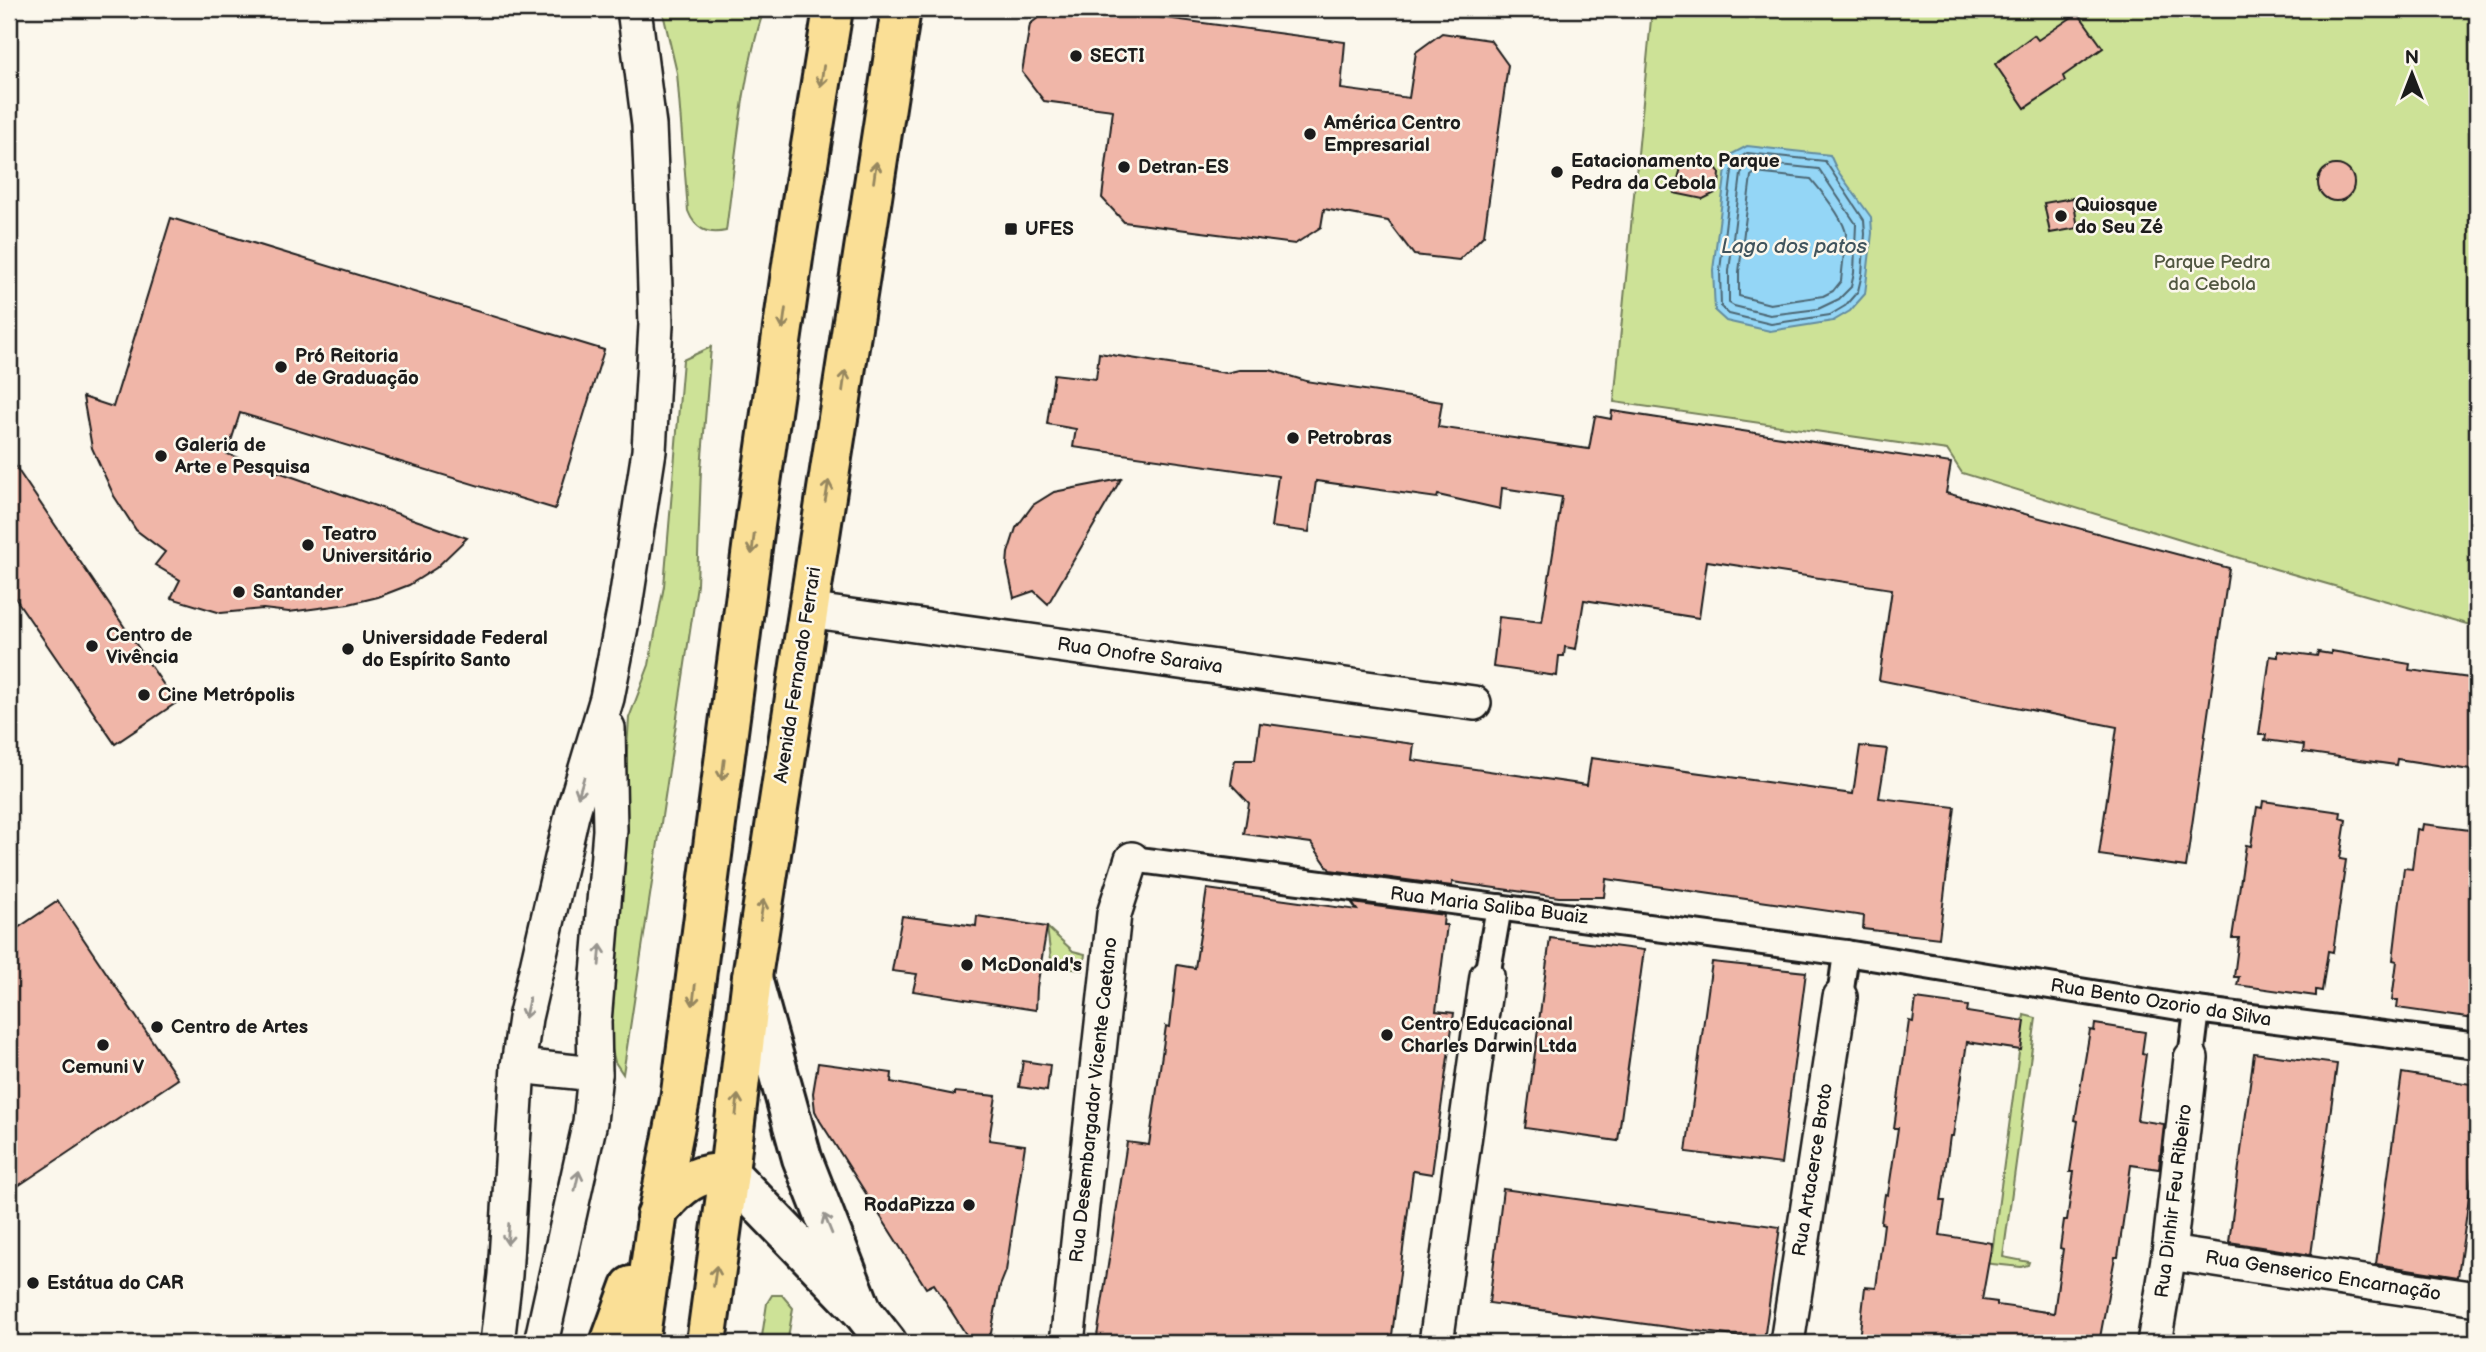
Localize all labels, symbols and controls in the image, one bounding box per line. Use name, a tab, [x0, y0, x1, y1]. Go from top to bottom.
north arrow	[2378, 38, 2448, 108]
place label: SECTI	[1090, 45, 1145, 68]
text: N	[2405, 47, 2419, 70]
marker: SECTI	[1068, 48, 1084, 64]
one-way arrow	[815, 64, 828, 87]
place label: América Centro Empresarial	[1323, 112, 1461, 157]
marker: América Centro Empresarial	[1302, 126, 1318, 142]
place label: Eatacionamento Parque Pedra da Cebola	[1571, 150, 1780, 195]
place label: Detran-ES	[1138, 156, 1229, 179]
marker: Detran-ES	[1116, 159, 1132, 175]
one-way arrow	[869, 161, 882, 183]
marker: Eatacionamento Parque Pedra da Cebola	[1549, 164, 1565, 180]
place label: Quiosque do Seu Zé	[2075, 194, 2163, 239]
marker: Quiosque do Seu Zé	[2053, 208, 2069, 224]
place label: UFES	[1025, 218, 1074, 241]
marker: UFES	[1003, 221, 1019, 237]
water label: Lago dos patos	[1721, 234, 1868, 259]
park label: Parque Pedra da Cebola	[2153, 251, 2271, 296]
one-way arrow	[778, 307, 791, 330]
place label: Pró Reitoria de Graduação	[295, 345, 419, 390]
marker: Pró Reitoria de Graduação	[273, 359, 289, 375]
one-way arrow	[838, 370, 851, 393]
place label: Petrobras	[1307, 427, 1392, 450]
marker: Petrobras	[1285, 430, 1301, 446]
place label: Galeria de Arte e Pesquisa	[174, 434, 310, 479]
marker: Galeria de Arte e Pesquisa	[153, 448, 169, 464]
one-way arrow	[821, 480, 834, 503]
place label: Teatro Universitário	[322, 523, 432, 568]
one-way arrow	[746, 532, 759, 555]
marker: Teatro Universitário	[300, 537, 316, 553]
street label: Avenida Fernando Ferrari	[770, 565, 826, 785]
place label: Santander	[253, 581, 344, 604]
marker: Santander	[231, 584, 247, 600]
place label: Centro de Vivência	[106, 624, 193, 669]
place label: Universidade Federal do Espírito Santo	[362, 627, 548, 672]
street label: Rua Onofre Saraiva	[1056, 633, 1224, 679]
marker: Centro de Vivência	[84, 638, 100, 654]
marker: Universidade Federal do Espírito Santo	[340, 641, 356, 657]
place label: Cine Metrópolis	[158, 684, 295, 707]
marker: Cine Metrópolis	[136, 687, 152, 703]
one-way arrow	[717, 758, 730, 781]
one-way arrow	[573, 775, 586, 797]
street label: Rua Maria Saliba Buaiz	[1389, 882, 1590, 930]
one-way arrow	[756, 899, 769, 922]
street label: Rua Desembargador Vicente Caetano	[1065, 936, 1123, 1264]
one-way arrow	[594, 945, 607, 967]
place label: McDonald's	[981, 954, 1082, 977]
marker: McDonald's	[959, 957, 975, 973]
street label: Rua Bento Ozorio da Silva	[2049, 974, 2273, 1032]
one-way arrow	[687, 984, 700, 1006]
one-way arrow	[520, 996, 533, 1019]
place label: Centro Educacional Charles Darwin Ltda	[1401, 1013, 1577, 1058]
place label: Centro de Artes	[171, 1016, 308, 1039]
marker: Centro de Artes	[149, 1019, 165, 1035]
marker: Centro Educacional Charles Darwin Ltda	[1379, 1027, 1395, 1043]
marker: Cemuni V	[95, 1037, 111, 1053]
place label: Cemuni V	[62, 1056, 144, 1079]
street label: Rua Artacerce Broto	[1788, 1082, 1838, 1258]
one-way arrow	[731, 1094, 744, 1117]
street label: Rua Dinhir Feu Ribeiro	[2151, 1103, 2197, 1299]
one-way arrow	[571, 1170, 585, 1193]
place label: RodaPizza	[863, 1194, 955, 1217]
marker: RodaPizza	[961, 1197, 977, 1213]
one-way arrow	[821, 1214, 834, 1236]
one-way arrow	[501, 1222, 514, 1245]
street label: Rua Genserico Encarnação	[2203, 1246, 2443, 1306]
one-way arrow	[709, 1265, 722, 1287]
place label: Estátua do CAR	[47, 1272, 184, 1295]
marker: Estátua do CAR	[25, 1275, 41, 1291]

